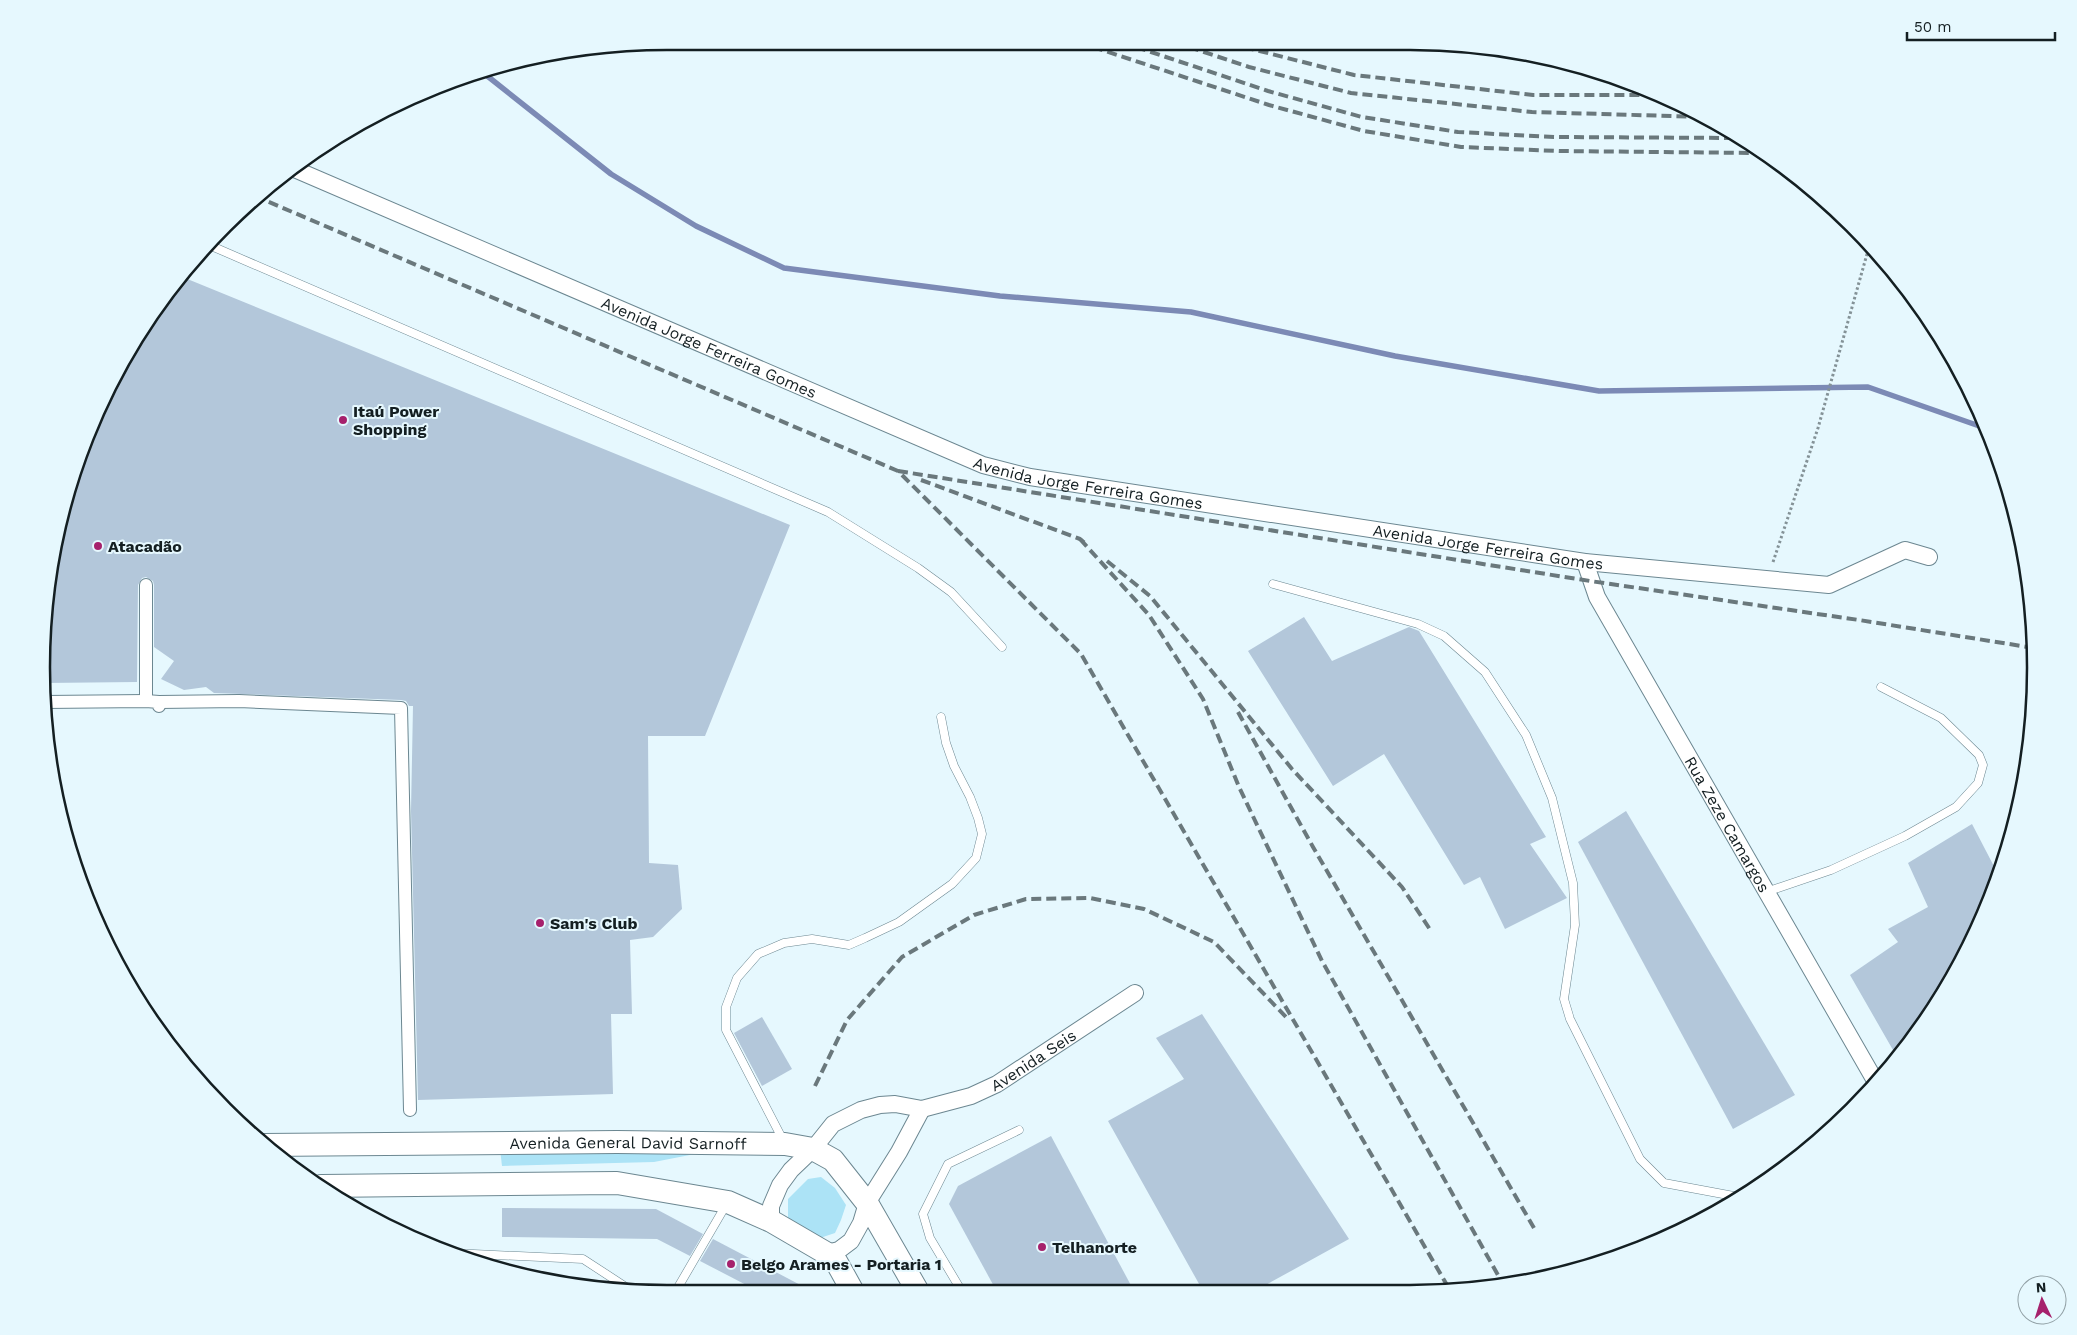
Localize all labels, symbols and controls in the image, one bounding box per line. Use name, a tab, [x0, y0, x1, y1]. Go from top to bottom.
scale bar	[1907, 10, 2054, 42]
text: 50 m	[1914, 18, 1951, 36]
street label: Avenida Jorge Ferreira Gomes	[598, 293, 819, 402]
place label: Itaú Power Shopping	[353, 402, 439, 439]
marker: Itaú Power Shopping	[337, 414, 349, 426]
street label: Avenida Jorge Ferreira Gomes	[970, 453, 1204, 513]
street label: Avenida Jorge Ferreira Gomes	[1372, 521, 1604, 574]
place label: Atacadão	[108, 537, 182, 556]
marker: Atacadão	[92, 540, 104, 552]
street label: Rua Zeze Camargos	[1681, 753, 1774, 896]
place label: Sam's Club	[550, 914, 638, 933]
marker: Sam's Club	[534, 917, 546, 929]
street label: Avenida Seis	[988, 1026, 1080, 1095]
street label: Avenida General David Sarnoff	[509, 1133, 747, 1154]
place label: Telhanorte	[1052, 1238, 1137, 1257]
marker: Telhanorte	[1036, 1241, 1048, 1253]
place label: Belgo Arames - Portaria 1	[741, 1255, 942, 1274]
marker: Belgo Arames - Portaria 1	[725, 1258, 737, 1270]
north arrow	[2017, 1275, 2067, 1325]
text: N	[2035, 1279, 2047, 1295]

